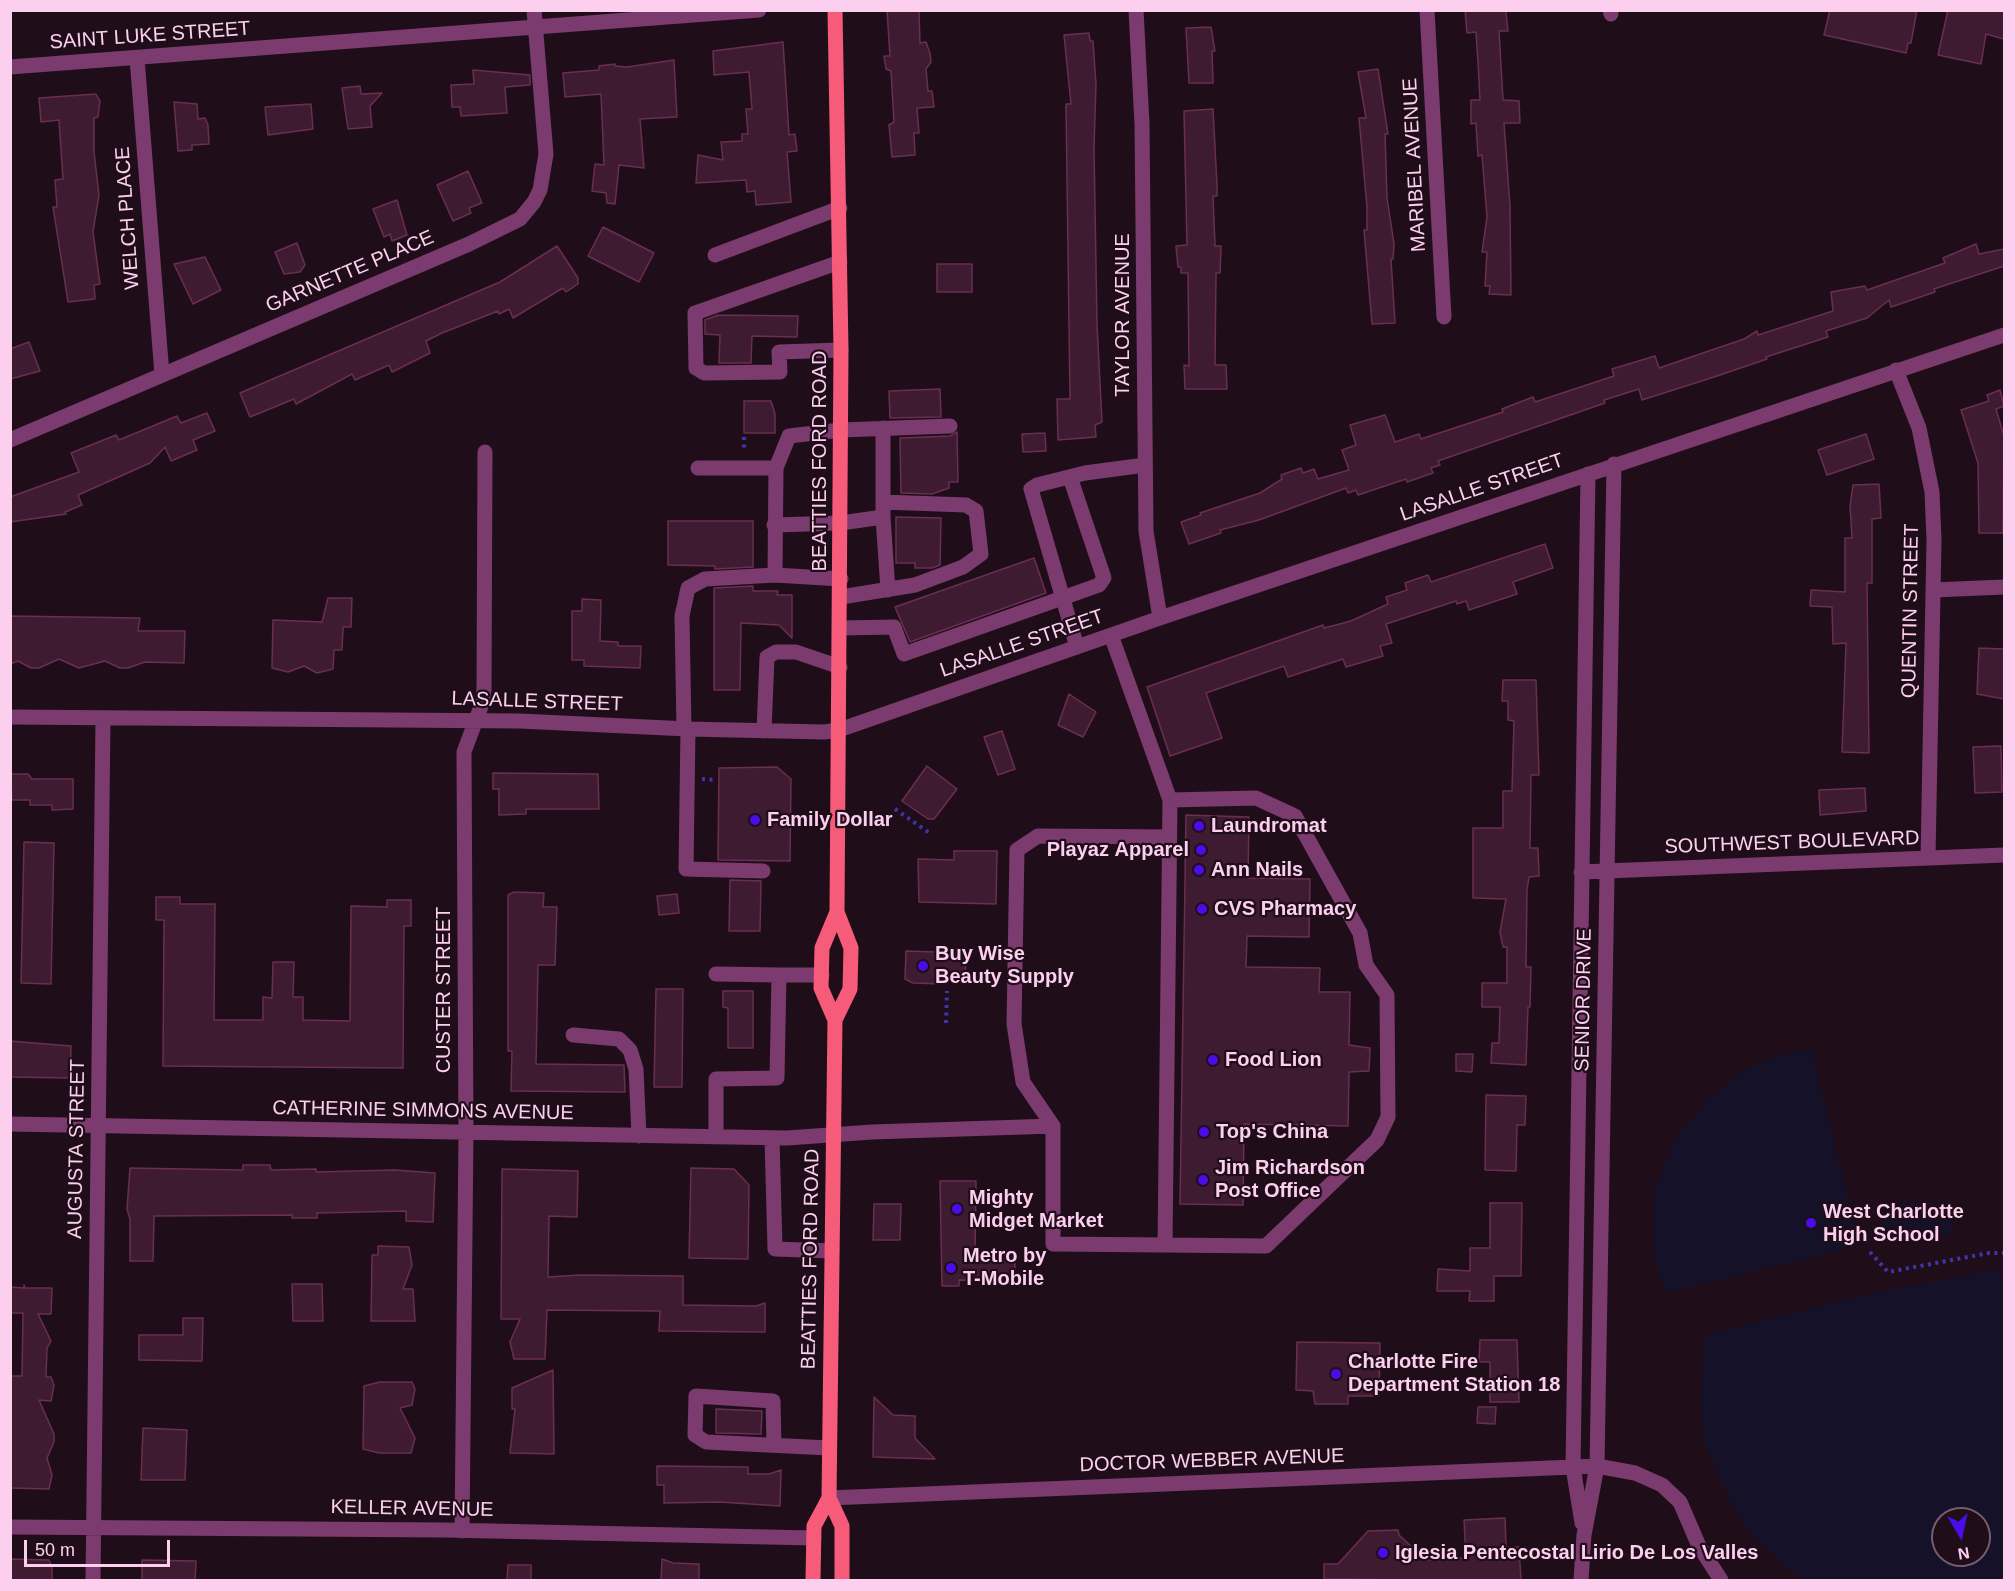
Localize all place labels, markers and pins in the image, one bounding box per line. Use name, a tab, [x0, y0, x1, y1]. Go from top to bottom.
place label: Family Dollar	[767, 808, 893, 832]
marker: Family Dollar	[748, 813, 762, 827]
place label: Laundromat	[1211, 814, 1327, 838]
marker: Laundromat	[1192, 819, 1206, 833]
place label: Playaz Apparel	[1047, 838, 1189, 862]
marker: Playaz Apparel	[1194, 843, 1208, 857]
place label: Ann Nails	[1211, 858, 1303, 882]
marker: Ann Nails	[1192, 863, 1206, 877]
place label: CVS Pharmacy	[1214, 897, 1356, 921]
marker: CVS Pharmacy	[1195, 902, 1209, 916]
place label: Buy Wise Beauty Supply	[935, 942, 1074, 989]
marker: Buy Wise Beauty Supply	[916, 959, 930, 973]
place label: Food Lion	[1225, 1048, 1322, 1072]
marker: Food Lion	[1206, 1053, 1220, 1067]
place label: Top's China	[1216, 1120, 1328, 1144]
marker: Top's China	[1197, 1125, 1211, 1139]
place label: Jim Richardson Post Office	[1215, 1156, 1365, 1203]
marker: Jim Richardson Post Office	[1196, 1173, 1210, 1187]
place label: Mighty Midget Market	[969, 1186, 1103, 1233]
place label: West Charlotte High School	[1823, 1200, 1964, 1247]
marker: Mighty Midget Market	[950, 1202, 964, 1216]
marker: West Charlotte High School	[1804, 1216, 1818, 1230]
place label: Metro by T-Mobile	[963, 1244, 1046, 1291]
marker: Metro by T-Mobile	[944, 1261, 958, 1275]
place label: Charlotte Fire Department Station 18	[1348, 1350, 1560, 1397]
marker: Charlotte Fire Department Station 18	[1329, 1367, 1343, 1381]
place label: Iglesia Pentecostal Lirio De Los Valles	[1395, 1541, 1758, 1565]
marker: Iglesia Pentecostal Lirio De Los Valles	[1376, 1546, 1390, 1560]

